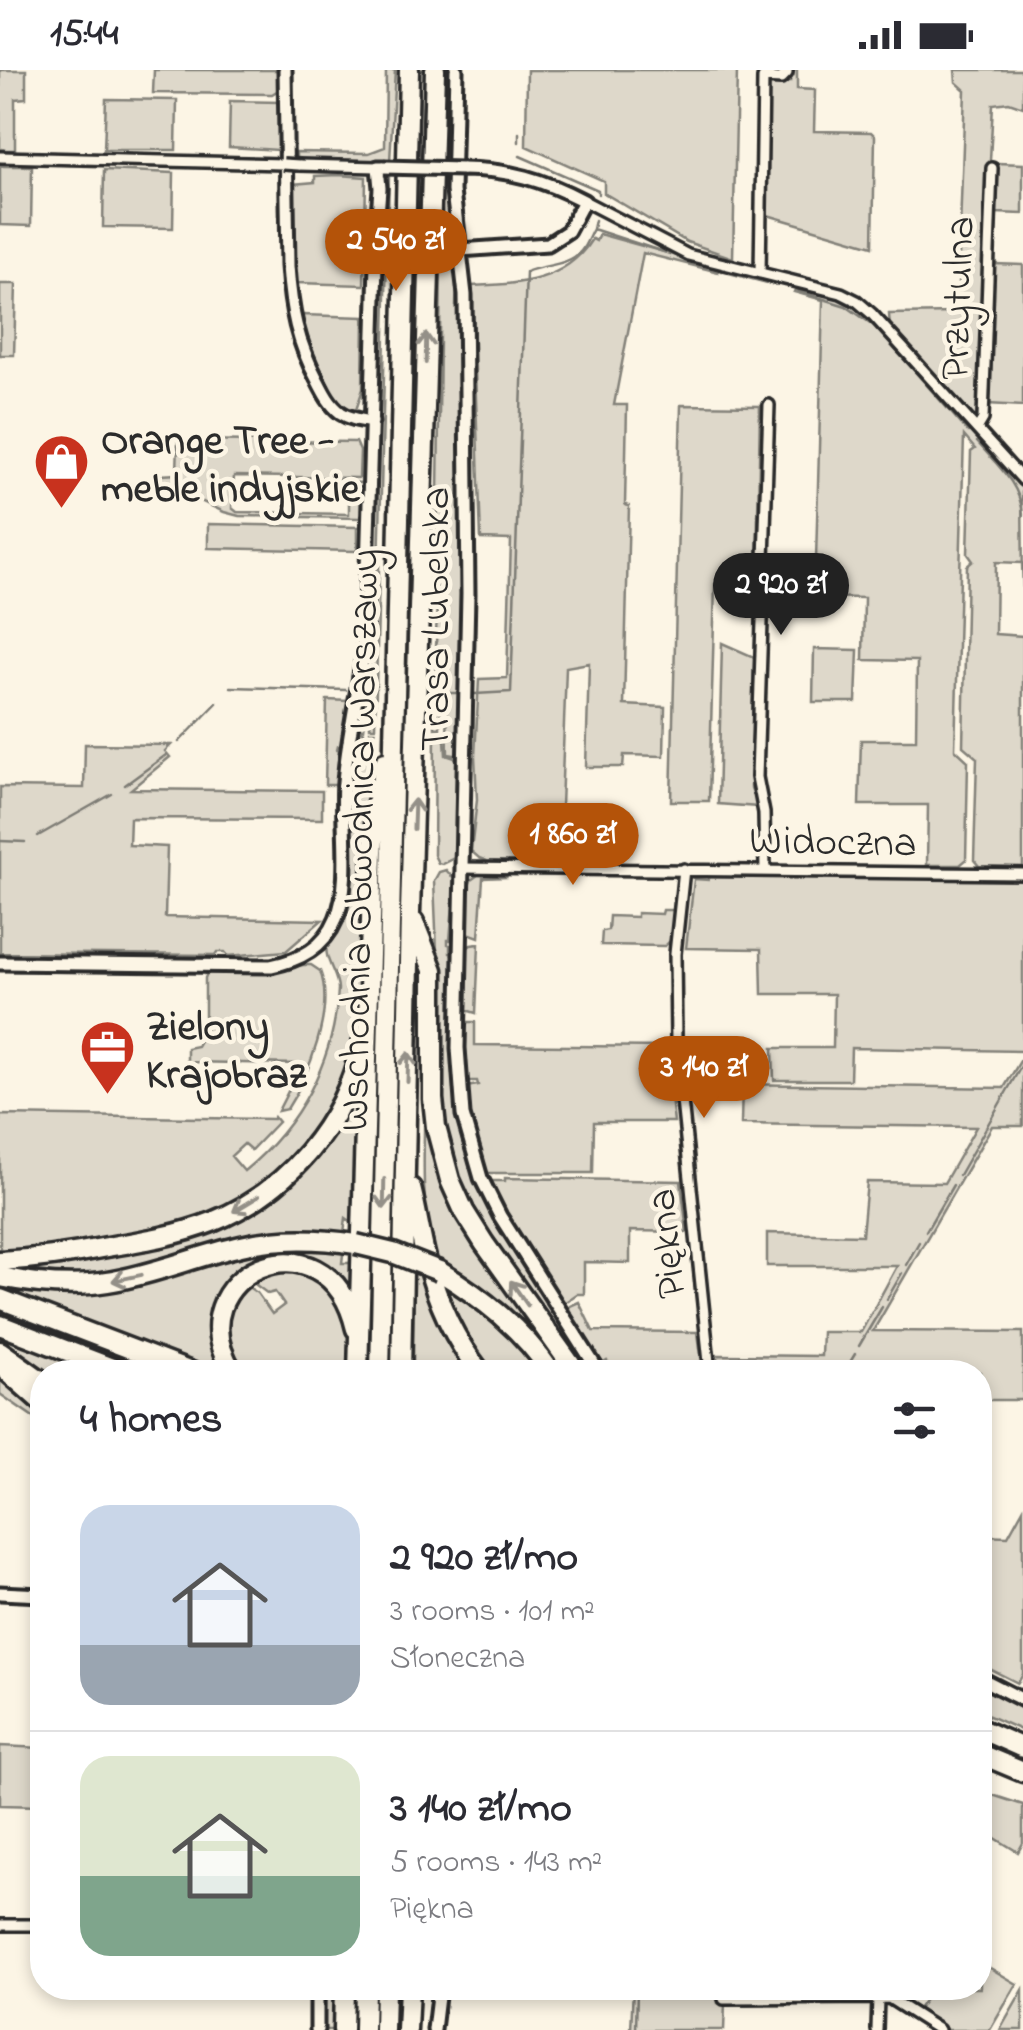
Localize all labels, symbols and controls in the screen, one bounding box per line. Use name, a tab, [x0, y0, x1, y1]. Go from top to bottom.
text: 15:44	[50, 7, 118, 63]
pin: 2 540 zł	[293, 209, 499, 294]
street label: Przytulna	[926, 215, 993, 381]
text: 2 540 zł	[347, 218, 445, 265]
one-way arrow	[416, 332, 435, 364]
place label: Orange Tree - meble indyjskie	[101, 412, 361, 521]
shop icon: Orange Tree - meble indyjskie	[32, 432, 92, 511]
street label: Trasa Lubelska	[407, 487, 468, 751]
street label: Wschodnia Obwodnica Warszawy	[326, 548, 397, 1132]
pin: 2 920 zł	[678, 553, 884, 638]
text: 2 920 zł	[735, 562, 827, 609]
one-way arrow	[405, 799, 424, 831]
pin: 1 860 zł	[470, 803, 676, 888]
text: 1 860 zł	[530, 812, 616, 859]
street label: Widoczna	[749, 812, 917, 875]
place label: Zielony Krajobraz	[146, 998, 308, 1107]
office icon: Zielony Krajobraz	[77, 1018, 137, 1097]
pin: 3 140 zł	[601, 1036, 807, 1121]
text: 3 140 zł	[660, 1045, 748, 1092]
one-way arrow	[398, 1052, 417, 1084]
one-way arrow	[375, 1178, 394, 1210]
street label: Piękna	[632, 1186, 705, 1301]
one-way arrow	[232, 1194, 261, 1214]
one-way arrow	[112, 1269, 144, 1288]
one-way arrow	[509, 1280, 530, 1308]
text: 4 homes	[80, 1390, 222, 1451]
icon: filters	[887, 1393, 942, 1448]
text: 2 920 zł/mo	[390, 1528, 578, 1589]
icon: home	[160, 1545, 280, 1665]
text: 3 rooms · 101 m²	[390, 1589, 595, 1636]
text: Słoneczna	[390, 1636, 525, 1683]
text: 3 140 zł/mo	[390, 1779, 572, 1840]
icon: home	[160, 1796, 280, 1916]
text: 5 rooms · 143 m²	[390, 1840, 602, 1887]
text: Piękna	[390, 1887, 474, 1934]

